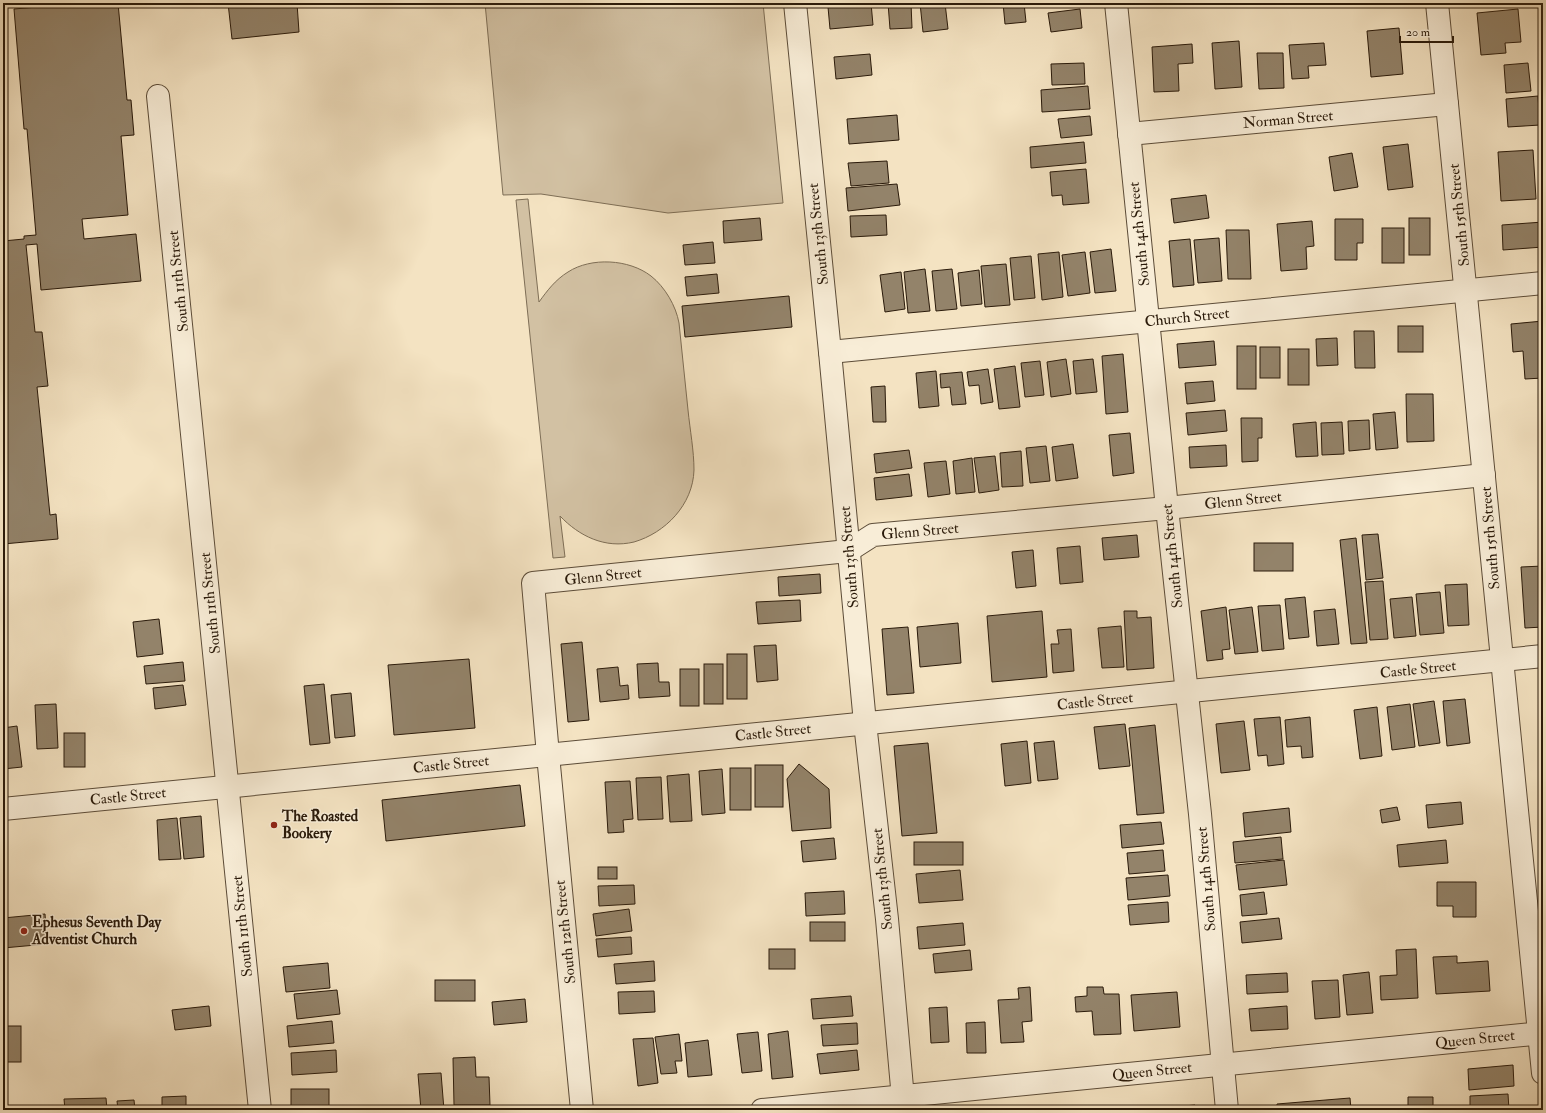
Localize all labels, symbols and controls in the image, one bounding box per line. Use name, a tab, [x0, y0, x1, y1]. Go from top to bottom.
scale bar	[1400, 18, 1453, 44]
text: 20 m	[1406, 25, 1431, 40]
street label: Norman Street	[1242, 106, 1334, 133]
street label: South 15th Street	[1445, 163, 1474, 267]
street label: South 14th Street	[1125, 181, 1154, 287]
street label: South 13th Street	[804, 182, 833, 286]
street label: South 11th Street	[164, 229, 193, 333]
street label: Church Street	[1144, 304, 1231, 331]
street label: South 15th Street	[1477, 486, 1504, 590]
street label: Glenn Street	[1204, 487, 1283, 514]
street label: South 14th Street	[1158, 503, 1187, 609]
street label: South 13th Street	[836, 505, 863, 609]
street label: Glenn Street	[881, 519, 960, 544]
street label: South 11th Street	[196, 551, 225, 655]
street label: Glenn Street	[564, 563, 643, 590]
street label: Castle Street	[1379, 656, 1457, 683]
street label: Castle Street	[1056, 688, 1134, 715]
street label: Castle Street	[734, 719, 812, 746]
street label: Castle Street	[412, 751, 490, 778]
street label: Castle Street	[89, 783, 167, 810]
place label: The Roasted Bookery	[281, 807, 359, 844]
marker: The Roasted Bookery	[269, 820, 279, 830]
street label: South 14th Street	[1192, 826, 1221, 932]
street label: South 13th Street	[868, 827, 897, 931]
street label: South 11th Street	[228, 874, 257, 978]
street label: South 12th Street	[551, 879, 580, 985]
place label: Ephesus Seventh Day Adventist Church	[31, 913, 163, 949]
marker: Ephesus Seventh Day Adventist Church	[19, 926, 29, 936]
street label: Queen Street	[1434, 1026, 1516, 1053]
street label: Queen Street	[1111, 1058, 1193, 1085]

